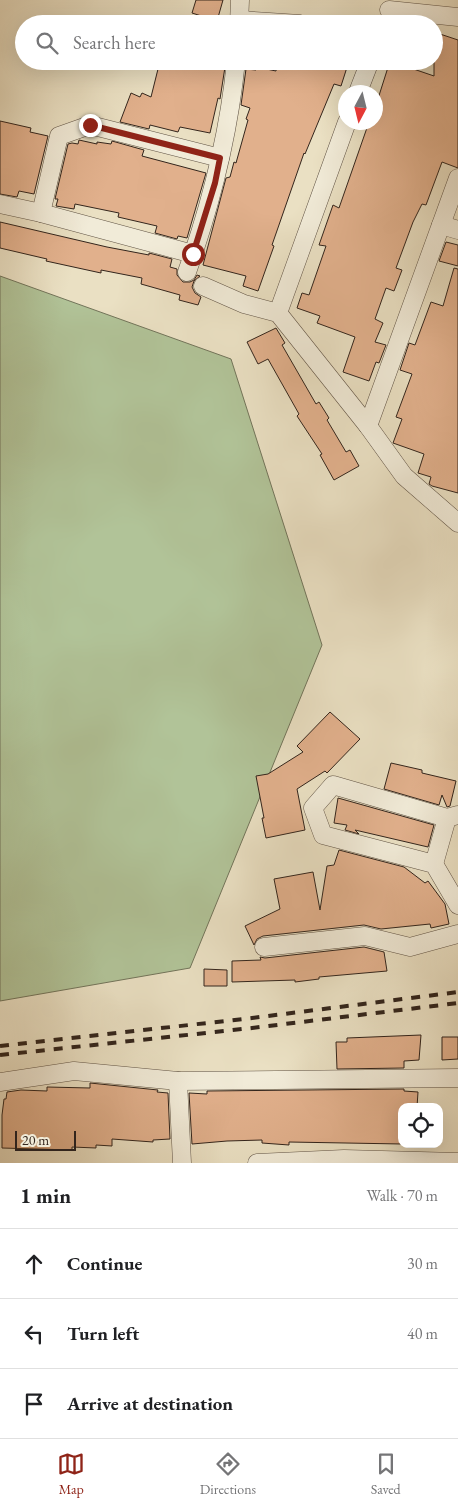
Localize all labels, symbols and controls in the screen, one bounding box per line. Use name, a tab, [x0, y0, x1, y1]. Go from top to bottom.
search box	[15, 15, 443, 70]
icon: search	[33, 29, 61, 57]
text: Search here	[73, 30, 155, 55]
north arrow	[338, 85, 383, 130]
route end	[79, 114, 102, 137]
route start	[182, 243, 205, 266]
map controls	[398, 1103, 443, 1148]
button: locate	[398, 1103, 443, 1148]
scale bar	[15, 1128, 76, 1151]
text: 20 m	[22, 1131, 49, 1149]
text: 1 min	[20, 1182, 71, 1209]
text: Walk · 70 m	[367, 1185, 438, 1206]
icon: ahead	[20, 1250, 48, 1278]
text: Continue	[67, 1251, 142, 1276]
text: 30 m	[407, 1253, 438, 1274]
icon: left	[20, 1320, 48, 1348]
text: Turn left	[67, 1321, 139, 1346]
text: 40 m	[407, 1323, 438, 1344]
icon: arrive	[20, 1390, 48, 1418]
text: Arrive at destination	[67, 1391, 233, 1416]
tab: Map	[57, 1450, 85, 1498]
tab: Directions	[200, 1450, 256, 1498]
tab: Saved	[371, 1450, 401, 1498]

